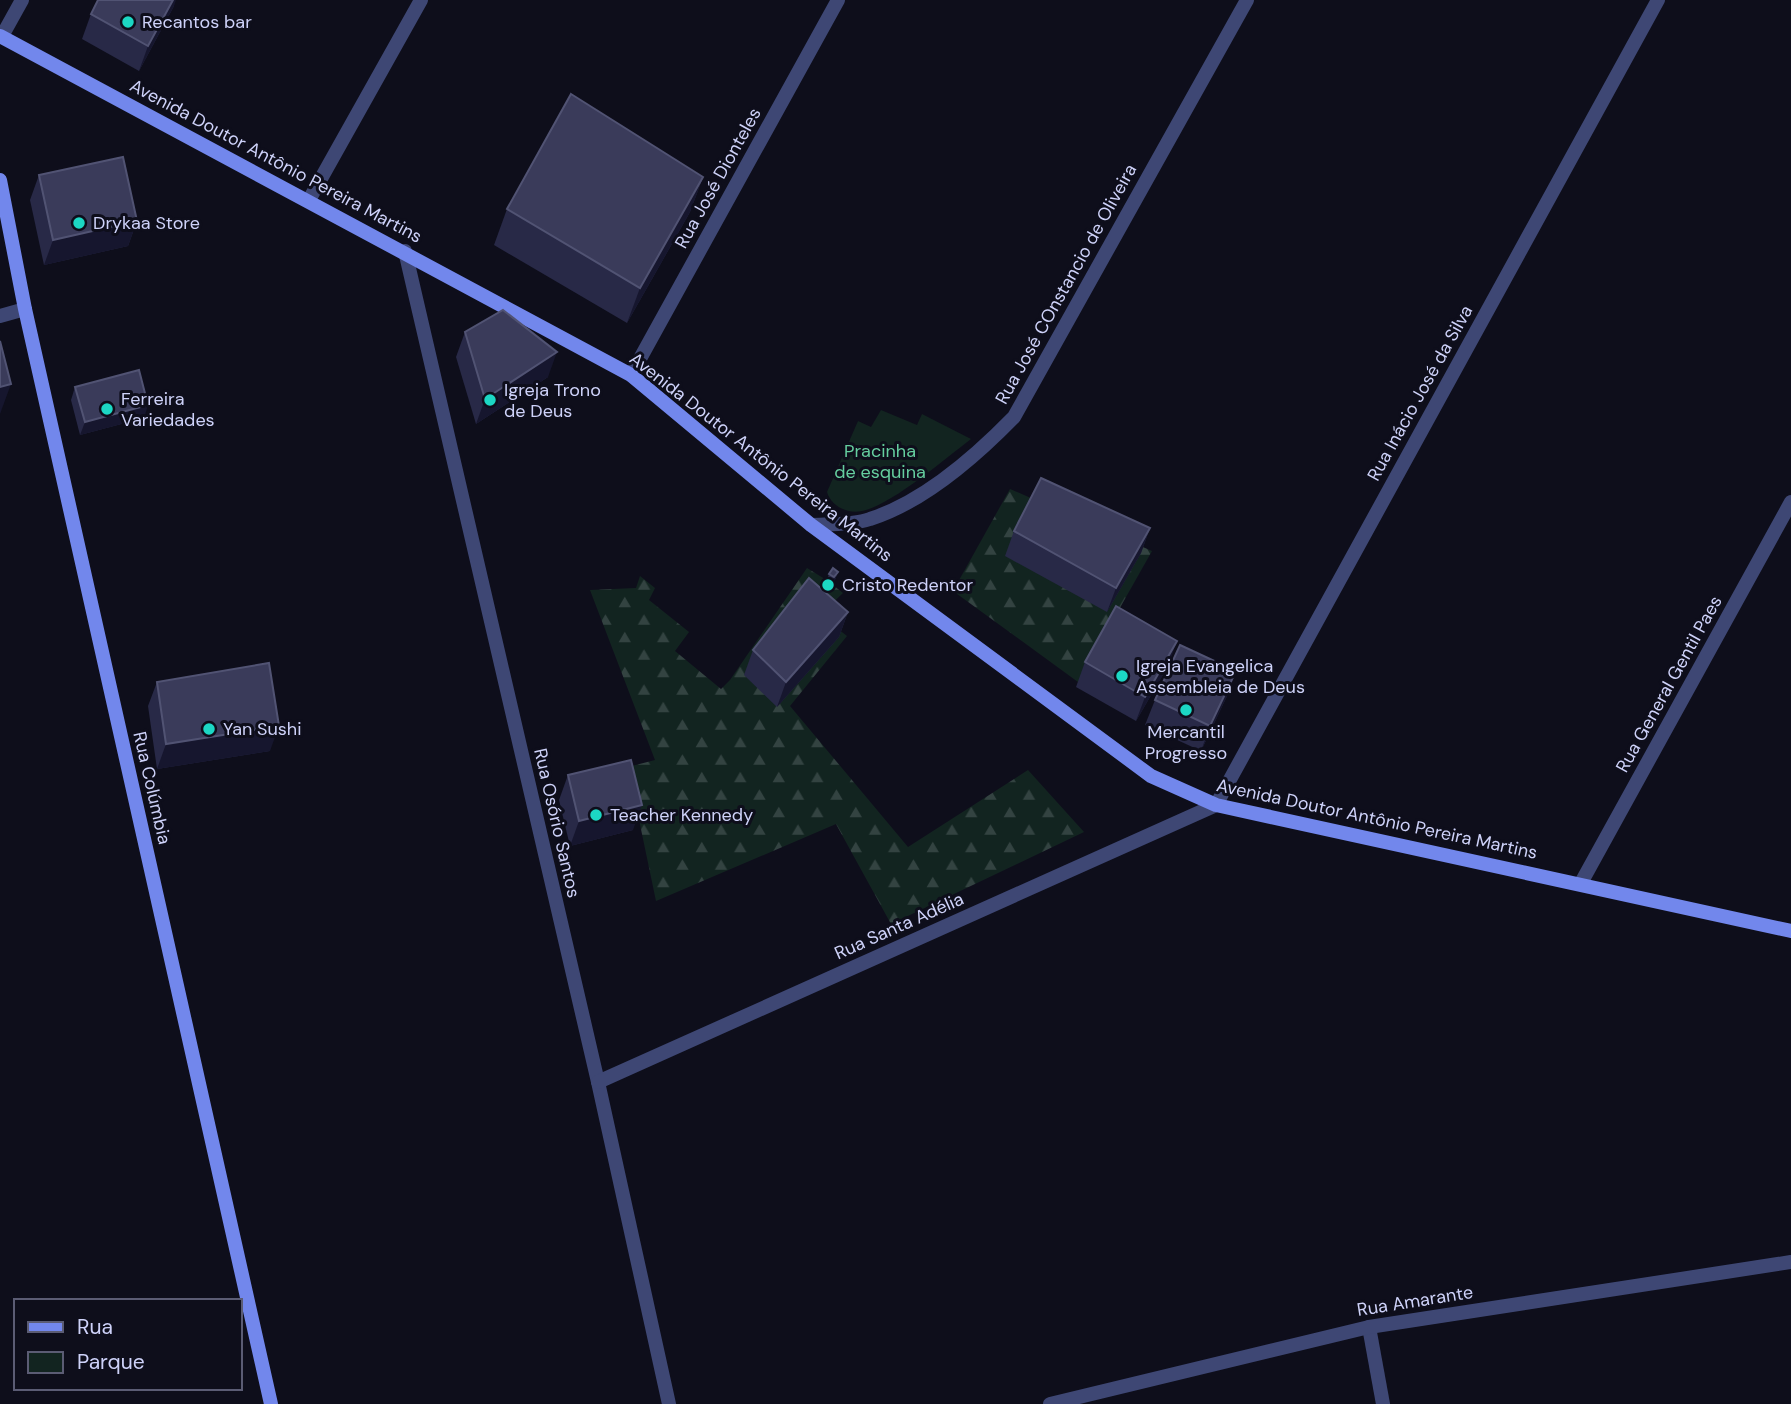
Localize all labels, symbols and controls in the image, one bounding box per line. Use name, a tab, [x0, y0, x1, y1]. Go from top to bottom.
place label: Recantos bar	[142, 10, 252, 34]
marker: Recantos bar	[120, 14, 136, 30]
street label: Avenida Doutor Antônio Pereira Martins	[126, 74, 426, 248]
street label: Rua José Dionteles	[669, 103, 767, 253]
street label: Rua José COnstancio de Oliveira	[990, 160, 1142, 408]
place label: Drykaa Store	[93, 211, 200, 235]
marker: Drykaa Store	[71, 215, 87, 231]
street label: Rua Inácio José da Silva	[1362, 301, 1478, 485]
street label: Avenida Doutor Antônio Pereira Martins	[625, 347, 897, 567]
place label: Igreja Trono de Deus	[504, 378, 601, 423]
place label: Ferreira Variedades	[121, 387, 215, 432]
marker: Igreja Trono de Deus	[482, 392, 498, 408]
marker: Ferreira Variedades	[99, 401, 115, 417]
park label: Pracinha de esquina	[834, 439, 926, 484]
place label: Cristo Redentor	[842, 573, 973, 597]
marker: Cristo Redentor	[820, 577, 836, 593]
street label: Rua General Gentil Paes	[1610, 591, 1728, 777]
place label: Igreja Evangelica Assembleia de Deus	[1136, 654, 1305, 699]
marker: Igreja Evangelica Assembleia de Deus	[1114, 668, 1130, 684]
marker: Mercantil Progresso	[1178, 702, 1194, 718]
place label: Yan Sushi	[223, 717, 302, 741]
place label: Mercantil Progresso	[1145, 720, 1227, 765]
marker: Yan Sushi	[201, 721, 217, 737]
street label: Rua Colúmbia	[127, 729, 177, 847]
street label: Rua Osório Santos	[528, 746, 586, 900]
street label: Avenida Doutor Antônio Pereira Martins	[1214, 773, 1540, 865]
place label: Teacher Kennedy	[610, 803, 753, 827]
marker: Teacher Kennedy	[588, 807, 604, 823]
street label: Rua Santa Adélia	[831, 887, 967, 965]
street label: Rua Amarante	[1355, 1280, 1475, 1322]
legend	[14, 1299, 242, 1390]
text: Rua	[77, 1313, 113, 1341]
text: Parque	[77, 1348, 145, 1376]

